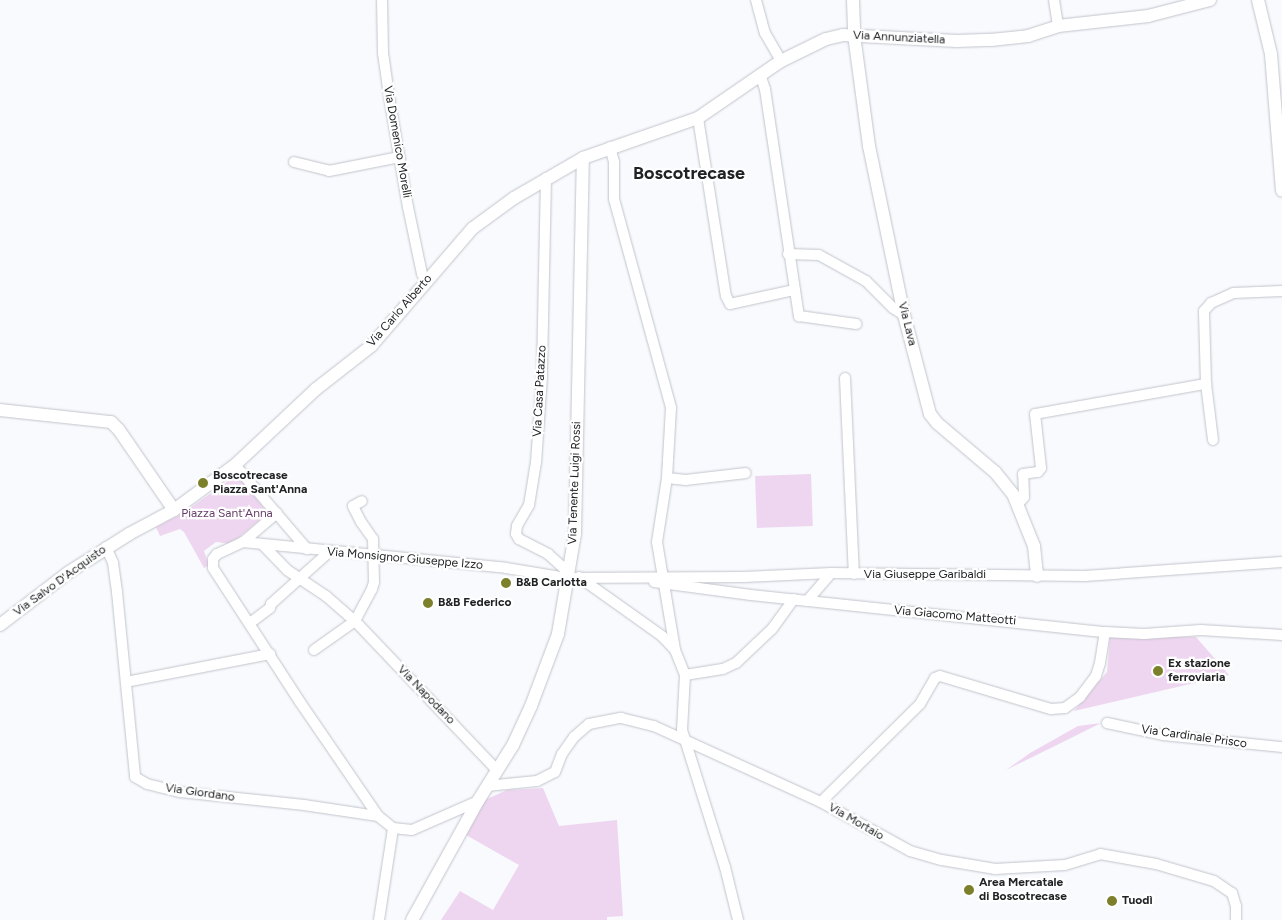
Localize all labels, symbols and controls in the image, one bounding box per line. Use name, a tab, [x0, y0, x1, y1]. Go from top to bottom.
street label: Via Annunziatella	[853, 28, 945, 48]
street label: Via Domenico Morelli	[380, 85, 414, 199]
district label: Boscotrecase	[633, 162, 745, 184]
street label: Via Carlo Alberto	[365, 272, 435, 350]
street label: Via Lava	[895, 301, 919, 347]
street label: Via Casa Patazzo	[530, 345, 550, 437]
street label: Via Tenente Luigi Rossi	[566, 421, 584, 545]
place label: Boscotrecase Piazza Sant'Anna	[213, 469, 307, 497]
marker: Boscotrecase Piazza Sant'Anna	[197, 477, 209, 489]
park label: Piazza Sant'Anna	[181, 507, 273, 521]
street label: Via Salvo D'Acquisto	[11, 543, 109, 619]
street label: Via Monsignor Giuseppe Izzo	[326, 545, 484, 573]
street label: Via Giuseppe Garibaldi	[864, 568, 986, 582]
place label: B&B Carlotta	[516, 576, 587, 590]
marker: B&B Carlotta	[500, 577, 512, 589]
place label: B&B Federico	[438, 596, 512, 610]
marker: B&B Federico	[422, 597, 434, 609]
street label: Via Giacomo Matteotti	[893, 603, 1017, 629]
place label: Ex stazione ferroviaria	[1168, 657, 1230, 685]
street label: Via Napodano	[394, 663, 458, 727]
marker: Ex stazione ferroviaria	[1152, 665, 1164, 677]
street label: Via Cardinale Prisco	[1140, 722, 1248, 752]
street label: Via Giordano	[164, 781, 236, 805]
street label: Via Mortaio	[826, 800, 886, 844]
place label: Area Mercatale di Boscotrecase	[979, 876, 1067, 904]
marker: Area Mercatale di Boscotrecase	[963, 884, 975, 896]
place label: Tuodì	[1122, 894, 1153, 908]
marker: Tuodì	[1106, 895, 1118, 907]

